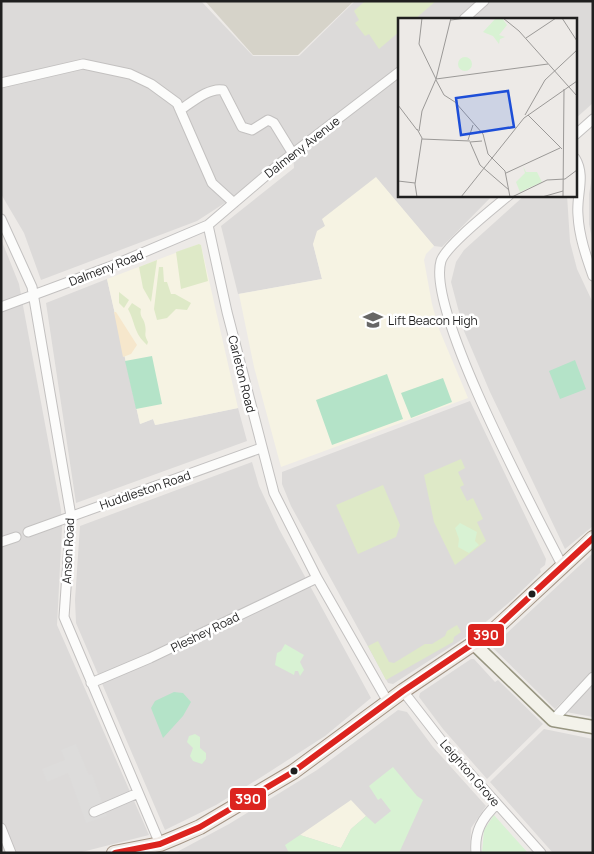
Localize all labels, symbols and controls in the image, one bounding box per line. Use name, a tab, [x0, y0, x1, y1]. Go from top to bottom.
inset map	[398, 18, 576, 196]
street label: Dalmeny Avenue	[261, 112, 343, 182]
street label: Dalmeny Road	[66, 246, 146, 290]
school or university icon: Lift Beacon High	[362, 309, 384, 331]
place label: Lift Beacon High	[388, 312, 478, 329]
street label: Carleton Road	[224, 334, 260, 414]
street label: Huddleston Road	[97, 466, 193, 514]
street label: Anson Road	[58, 518, 78, 584]
unlabelled marker	[527, 589, 537, 599]
street label: Pleshey Road	[168, 608, 242, 656]
line badge: 390	[467, 623, 505, 647]
text: 390	[473, 625, 499, 644]
street label: Leighton Grove	[436, 736, 504, 810]
unlabelled marker	[289, 766, 299, 776]
line badge: 390	[229, 787, 267, 811]
text: 390	[235, 789, 261, 808]

